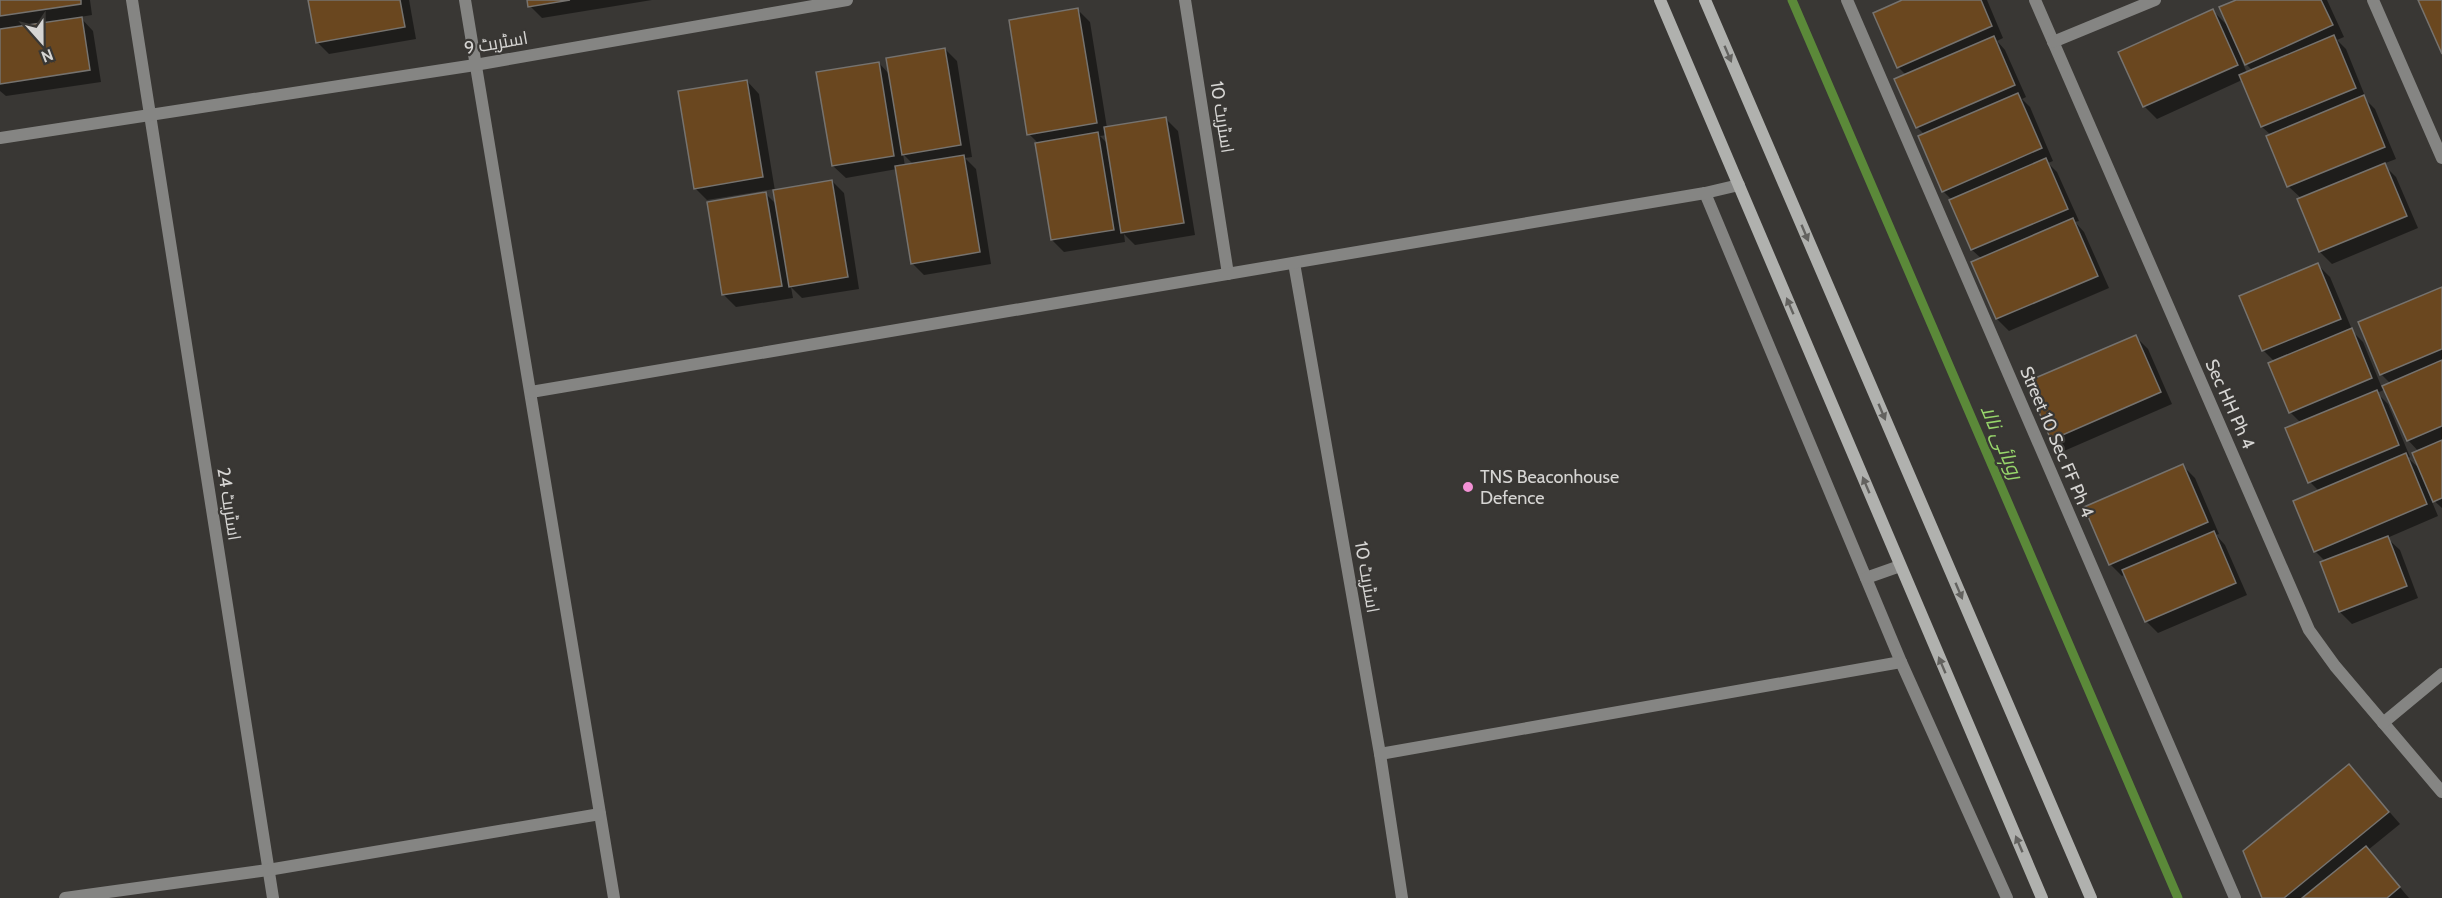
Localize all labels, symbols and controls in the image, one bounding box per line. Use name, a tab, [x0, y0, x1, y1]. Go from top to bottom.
north arrow	[12, 12, 72, 72]
street label: اسٹریٹ 9	[462, 27, 530, 59]
text: N	[39, 45, 56, 66]
one-way arrow	[1723, 45, 1733, 63]
street label: اسٹریٹ 10	[1205, 80, 1239, 154]
one-way arrow	[1801, 224, 1810, 242]
one-way arrow	[1785, 296, 1795, 314]
street label: Sec HH Ph 4	[2200, 356, 2260, 452]
street label: Street 10 Sec FF Ph 4	[2015, 363, 2099, 521]
water label: روہائی نالا	[1975, 401, 2029, 485]
one-way arrow	[1878, 403, 1887, 421]
street label: اسٹریٹ 24	[212, 466, 246, 542]
place label: TNS Beaconhouse Defence	[1480, 466, 1619, 509]
one-way arrow	[1861, 476, 1871, 494]
marker: TNS Beaconhouse Defence	[1461, 480, 1475, 494]
street label: اسٹریٹ 10	[1350, 539, 1384, 615]
one-way arrow	[1954, 583, 1964, 601]
one-way arrow	[1937, 655, 1947, 673]
one-way arrow	[2014, 835, 2024, 853]

